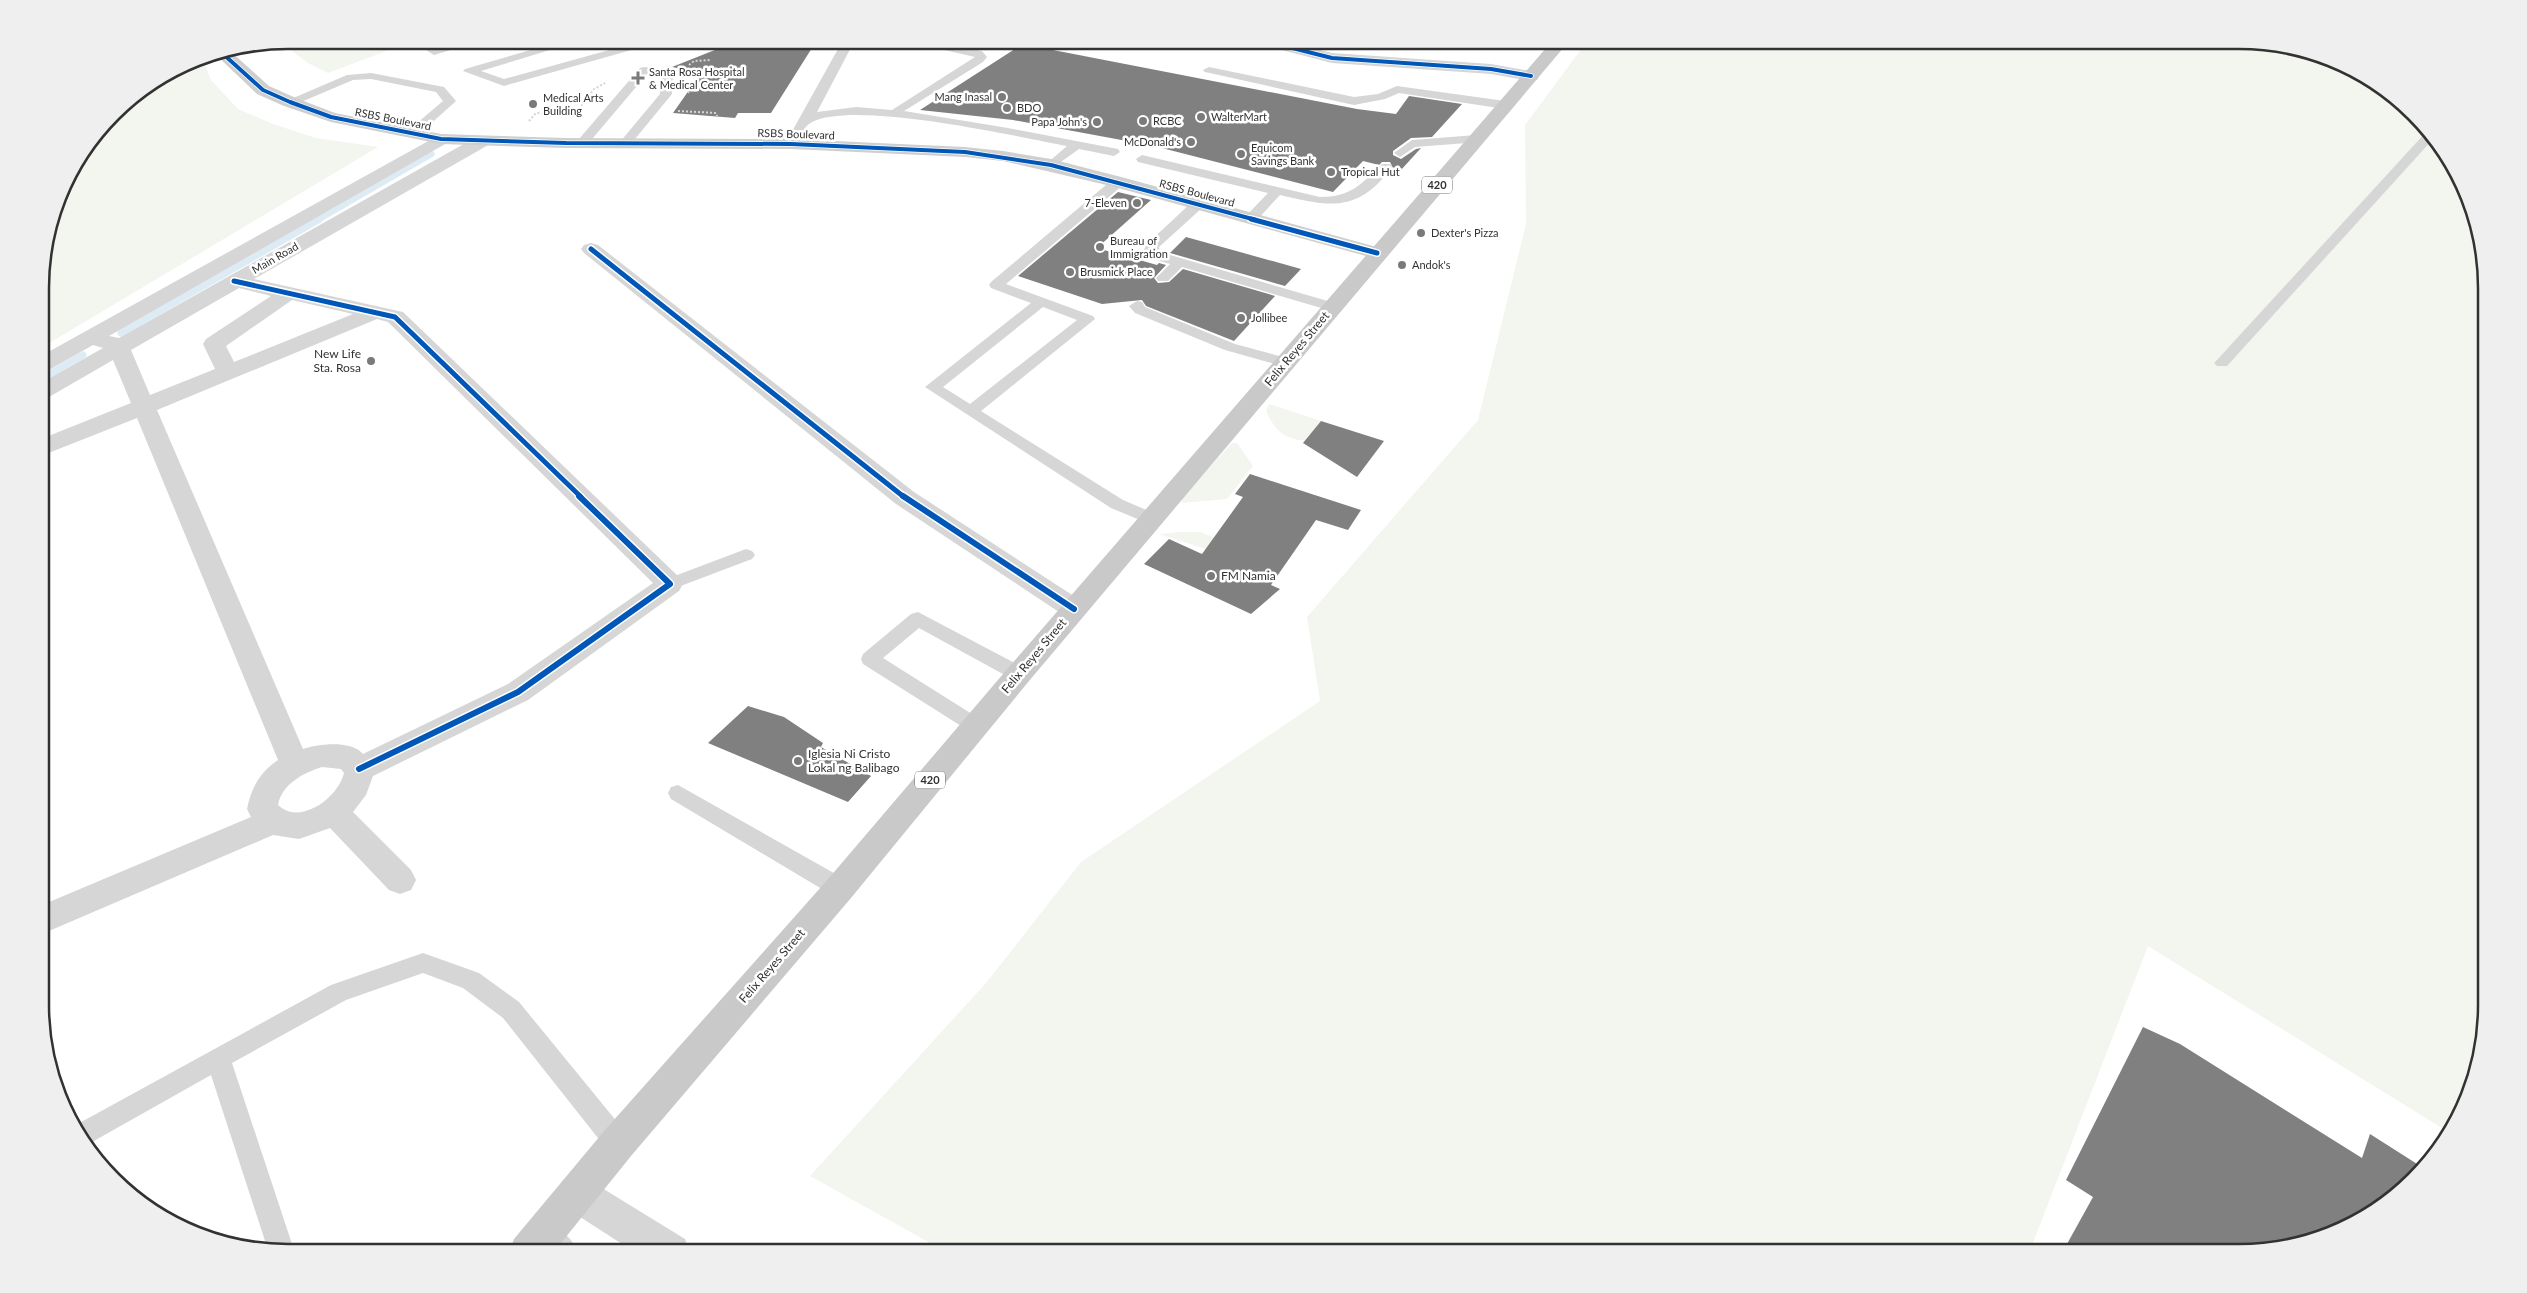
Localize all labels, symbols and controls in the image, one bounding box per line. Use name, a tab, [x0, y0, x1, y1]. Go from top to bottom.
place label: Santa Rosa Hospital & Medical Center	[649, 65, 745, 91]
marker: Santa Rosa Hospital & Medical Center	[631, 71, 645, 85]
place label: Mang Inasal	[934, 90, 992, 103]
place label: Medical Arts Building	[543, 91, 604, 117]
marker: Mang Inasal	[996, 91, 1008, 103]
marker: Medical Arts Building	[527, 98, 539, 110]
place label: BDO	[1017, 101, 1041, 114]
marker: BDO	[1001, 102, 1013, 114]
street label: RSBS Boulevard	[354, 105, 432, 132]
place label: WalterMart	[1211, 110, 1267, 123]
marker: WalterMart	[1195, 111, 1207, 123]
place label: RCBC	[1153, 114, 1182, 127]
place label: Papa John's	[1031, 115, 1087, 128]
marker: RCBC	[1137, 115, 1149, 127]
marker: Papa John's	[1091, 116, 1103, 128]
street label: RSBS Boulevard	[757, 126, 835, 141]
place label: McDonald's	[1124, 135, 1181, 148]
marker: McDonald's	[1185, 136, 1197, 148]
place label: Equicom Savings Bank	[1251, 141, 1315, 167]
marker: Equicom Savings Bank	[1235, 148, 1247, 160]
place label: Tropical Hut	[1341, 165, 1400, 178]
marker: Tropical Hut	[1325, 166, 1337, 178]
street label: RSBS Boulevard	[1158, 176, 1236, 209]
road number: 420	[1422, 176, 1452, 194]
place label: 7-Eleven	[1084, 196, 1127, 209]
marker: 7-Eleven	[1131, 197, 1143, 209]
place label: Dexter's Pizza	[1431, 226, 1499, 239]
marker: Dexter's Pizza	[1415, 227, 1427, 239]
place label: Bureau of Immigration	[1110, 234, 1168, 260]
street label: Main Road	[249, 239, 300, 276]
marker: Bureau of Immigration	[1094, 241, 1106, 253]
place label: Andok's	[1412, 258, 1451, 271]
marker: Andok's	[1396, 259, 1408, 271]
place label: Brusmick Place	[1080, 265, 1153, 278]
marker: Brusmick Place	[1064, 266, 1076, 278]
street label: Felix Reyes Street	[1261, 308, 1333, 389]
place label: Jollibee	[1251, 311, 1287, 324]
marker: Jollibee	[1235, 312, 1247, 324]
place label: New Life Sta. Rosa	[313, 346, 361, 375]
marker: New Life Sta. Rosa	[365, 355, 377, 367]
place label: FM Namia	[1221, 568, 1276, 583]
marker: FM Namia	[1205, 570, 1217, 582]
street label: Felix Reyes Street	[998, 615, 1070, 696]
place label: Iglesia Ni Cristo Lokal ng Balibago	[808, 746, 900, 775]
marker: Iglesia Ni Cristo Lokal ng Balibago	[792, 755, 804, 767]
road number: 420	[915, 772, 945, 788]
street label: Felix Reyes Street	[735, 925, 808, 1006]

